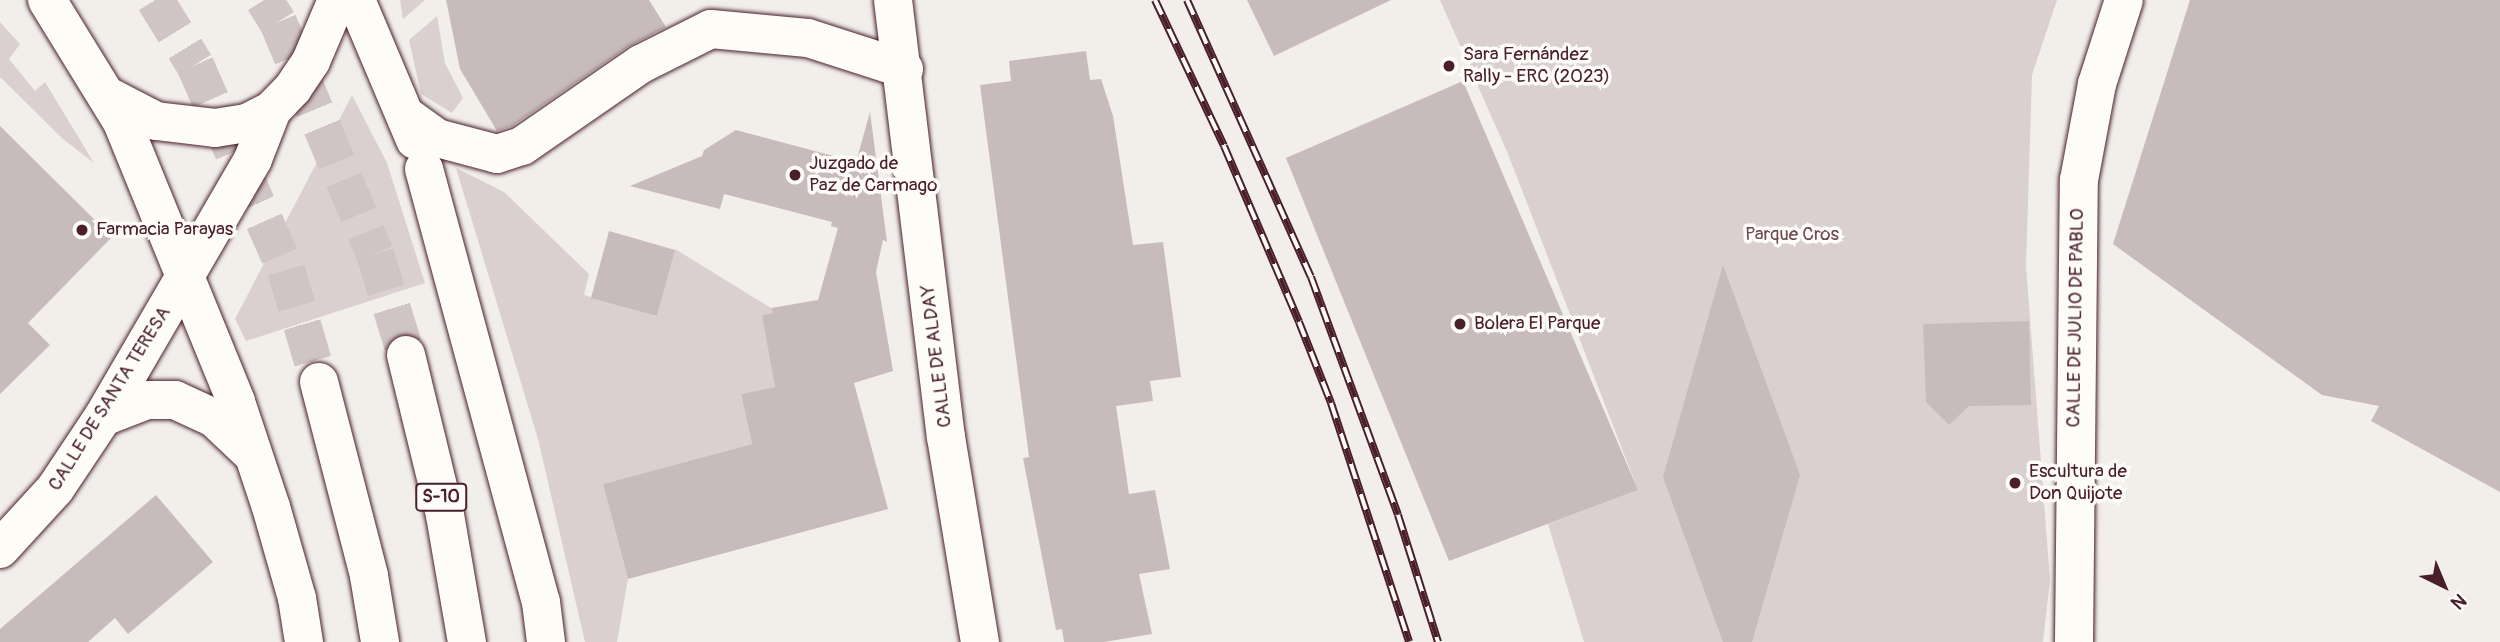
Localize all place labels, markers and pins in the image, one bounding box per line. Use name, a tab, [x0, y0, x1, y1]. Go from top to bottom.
place label: Sara Fernández Rally - ERC (2023)	[1463, 44, 1610, 88]
marker: Sara Fernández Rally - ERC (2023)	[1441, 58, 1457, 74]
place label: Juzgado de Paz de Carmago	[809, 153, 937, 197]
marker: Juzgado de Paz de Carmago	[787, 167, 803, 183]
place label: Farmacia Parayas	[96, 219, 233, 241]
marker: Farmacia Parayas	[74, 222, 90, 238]
place label: Bolera El Parque	[1474, 313, 1600, 335]
marker: Bolera El Parque	[1452, 316, 1468, 332]
place label: Escultura de Don Quijote	[2029, 461, 2127, 505]
marker: Escultura de Don Quijote	[2007, 475, 2023, 491]

